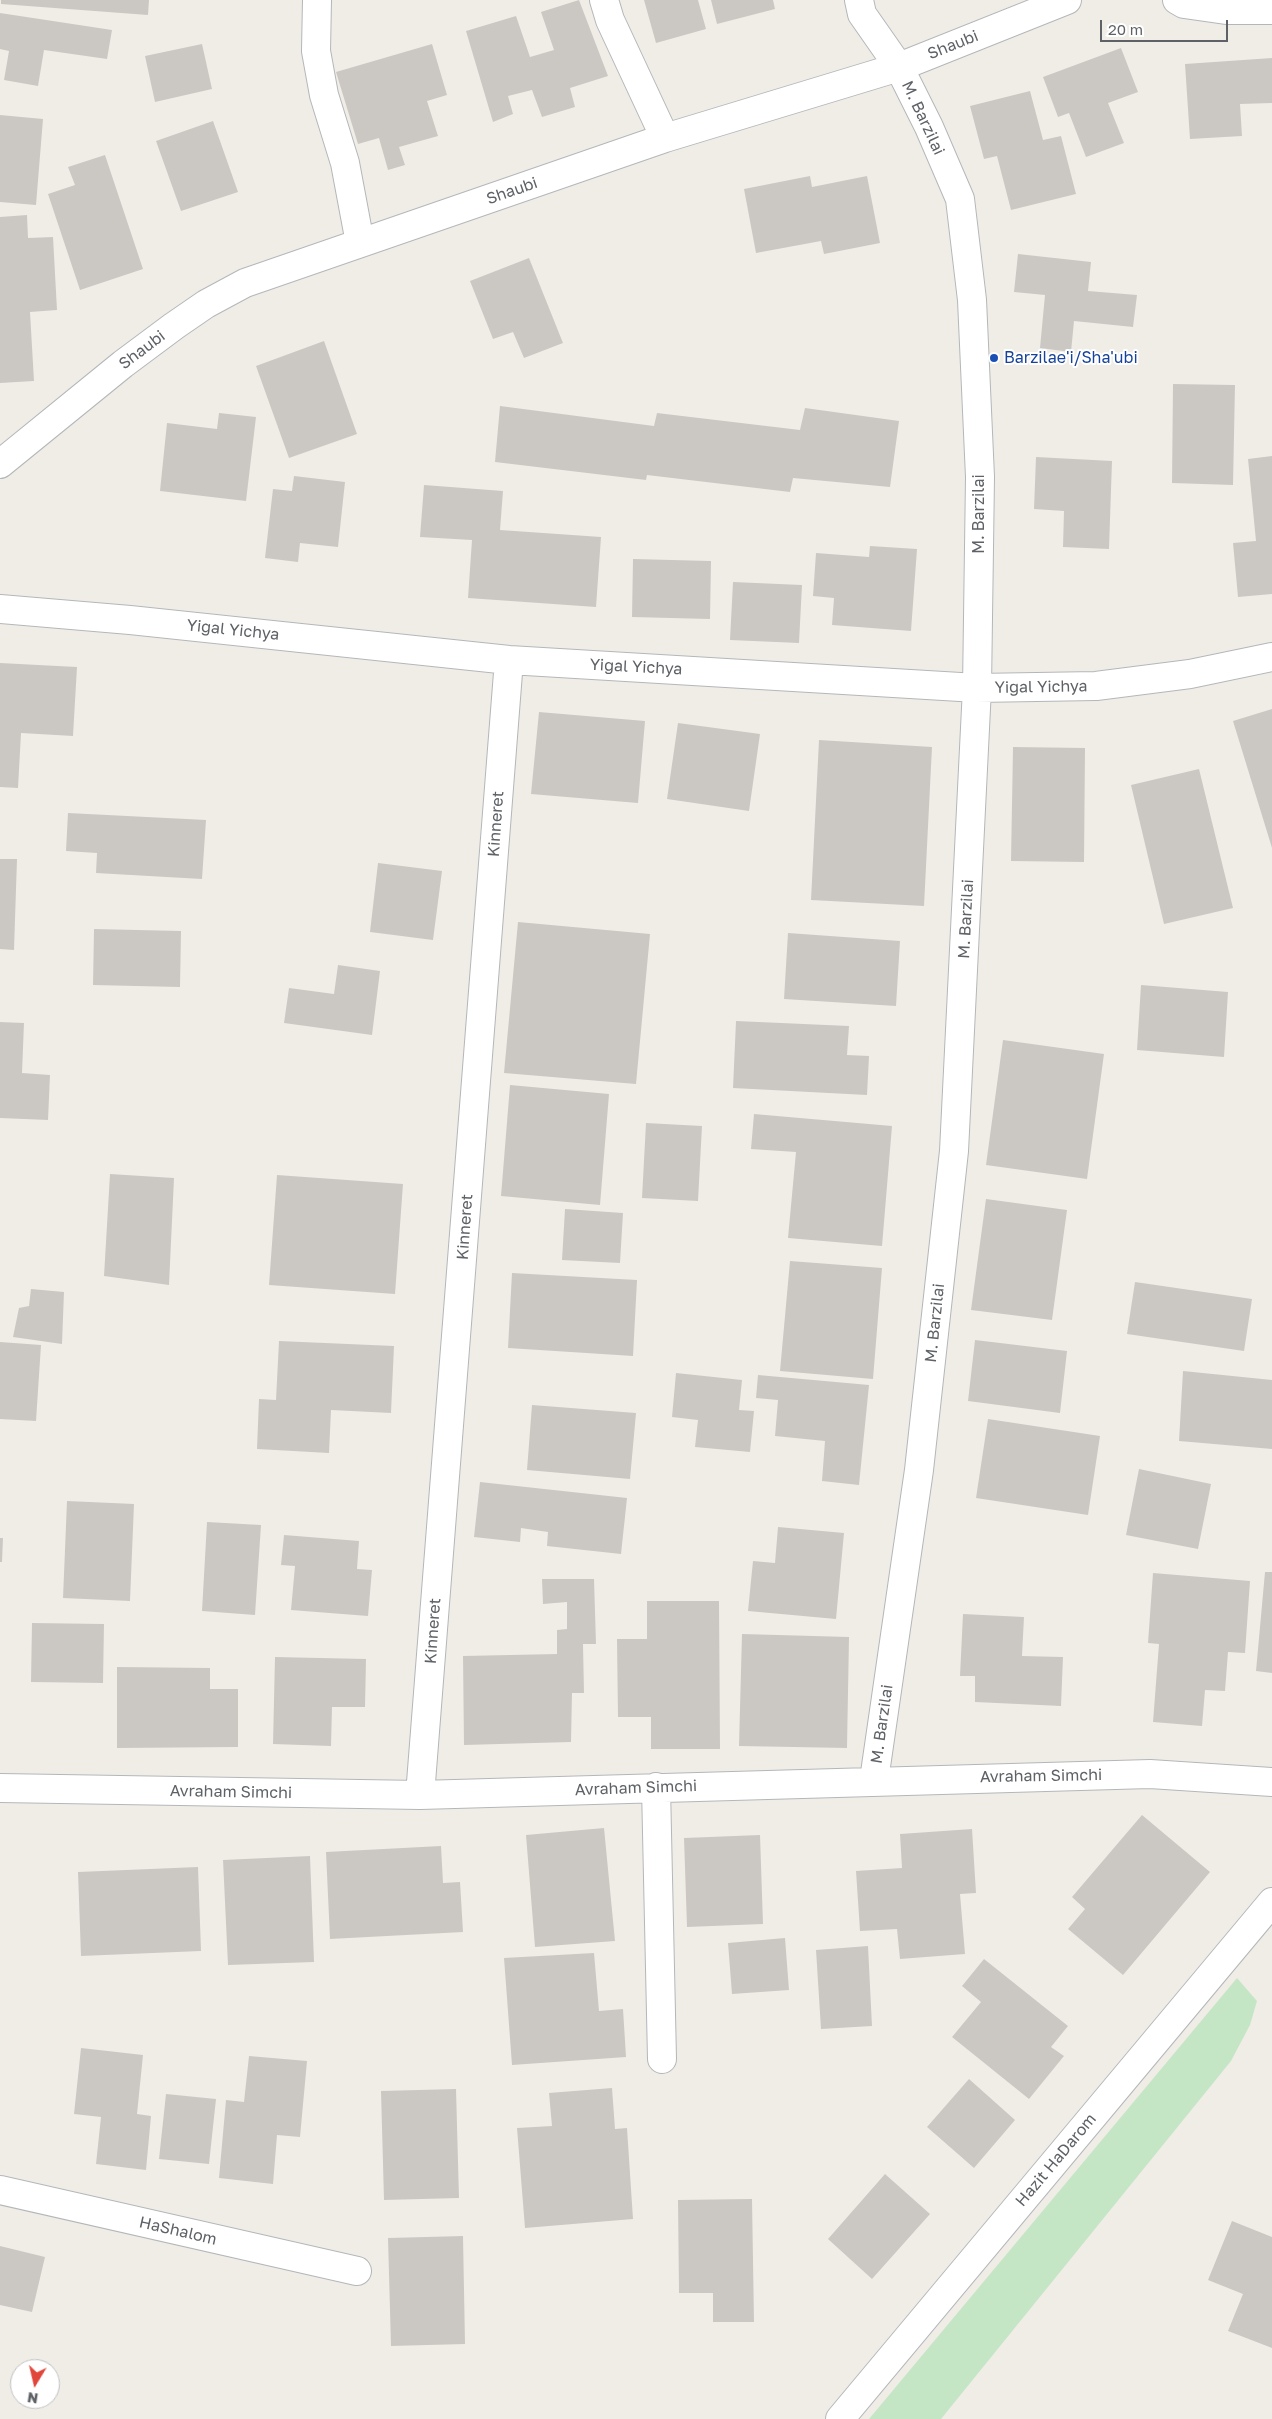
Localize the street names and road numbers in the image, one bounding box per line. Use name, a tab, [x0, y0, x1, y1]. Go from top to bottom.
street label: Shaubi	[925, 26, 981, 64]
street label: M. Barzilai	[897, 78, 949, 158]
street label: Shaubi	[484, 173, 540, 209]
street label: Shaubi	[115, 326, 169, 374]
street label: M. Barzilai	[969, 474, 989, 554]
street label: Yigal Yichya	[186, 616, 280, 644]
street label: Yigal Yichya	[589, 655, 683, 679]
street label: Yigal Yichya	[994, 677, 1088, 697]
street label: Kinneret	[484, 790, 508, 858]
street label: M. Barzilai	[954, 879, 978, 959]
street label: Kinneret	[453, 1193, 477, 1261]
street label: M. Barzilai	[921, 1282, 949, 1364]
street label: Kinneret	[421, 1597, 445, 1665]
street label: M. Barzilai	[867, 1683, 897, 1765]
street label: Avraham Simchi	[980, 1765, 1102, 1787]
street label: Avraham Simchi	[574, 1776, 698, 1800]
street label: Avraham Simchi	[170, 1781, 292, 1803]
street label: Hazit HaDarom	[1012, 2110, 1100, 2210]
street label: HaShalom	[137, 2213, 219, 2249]

